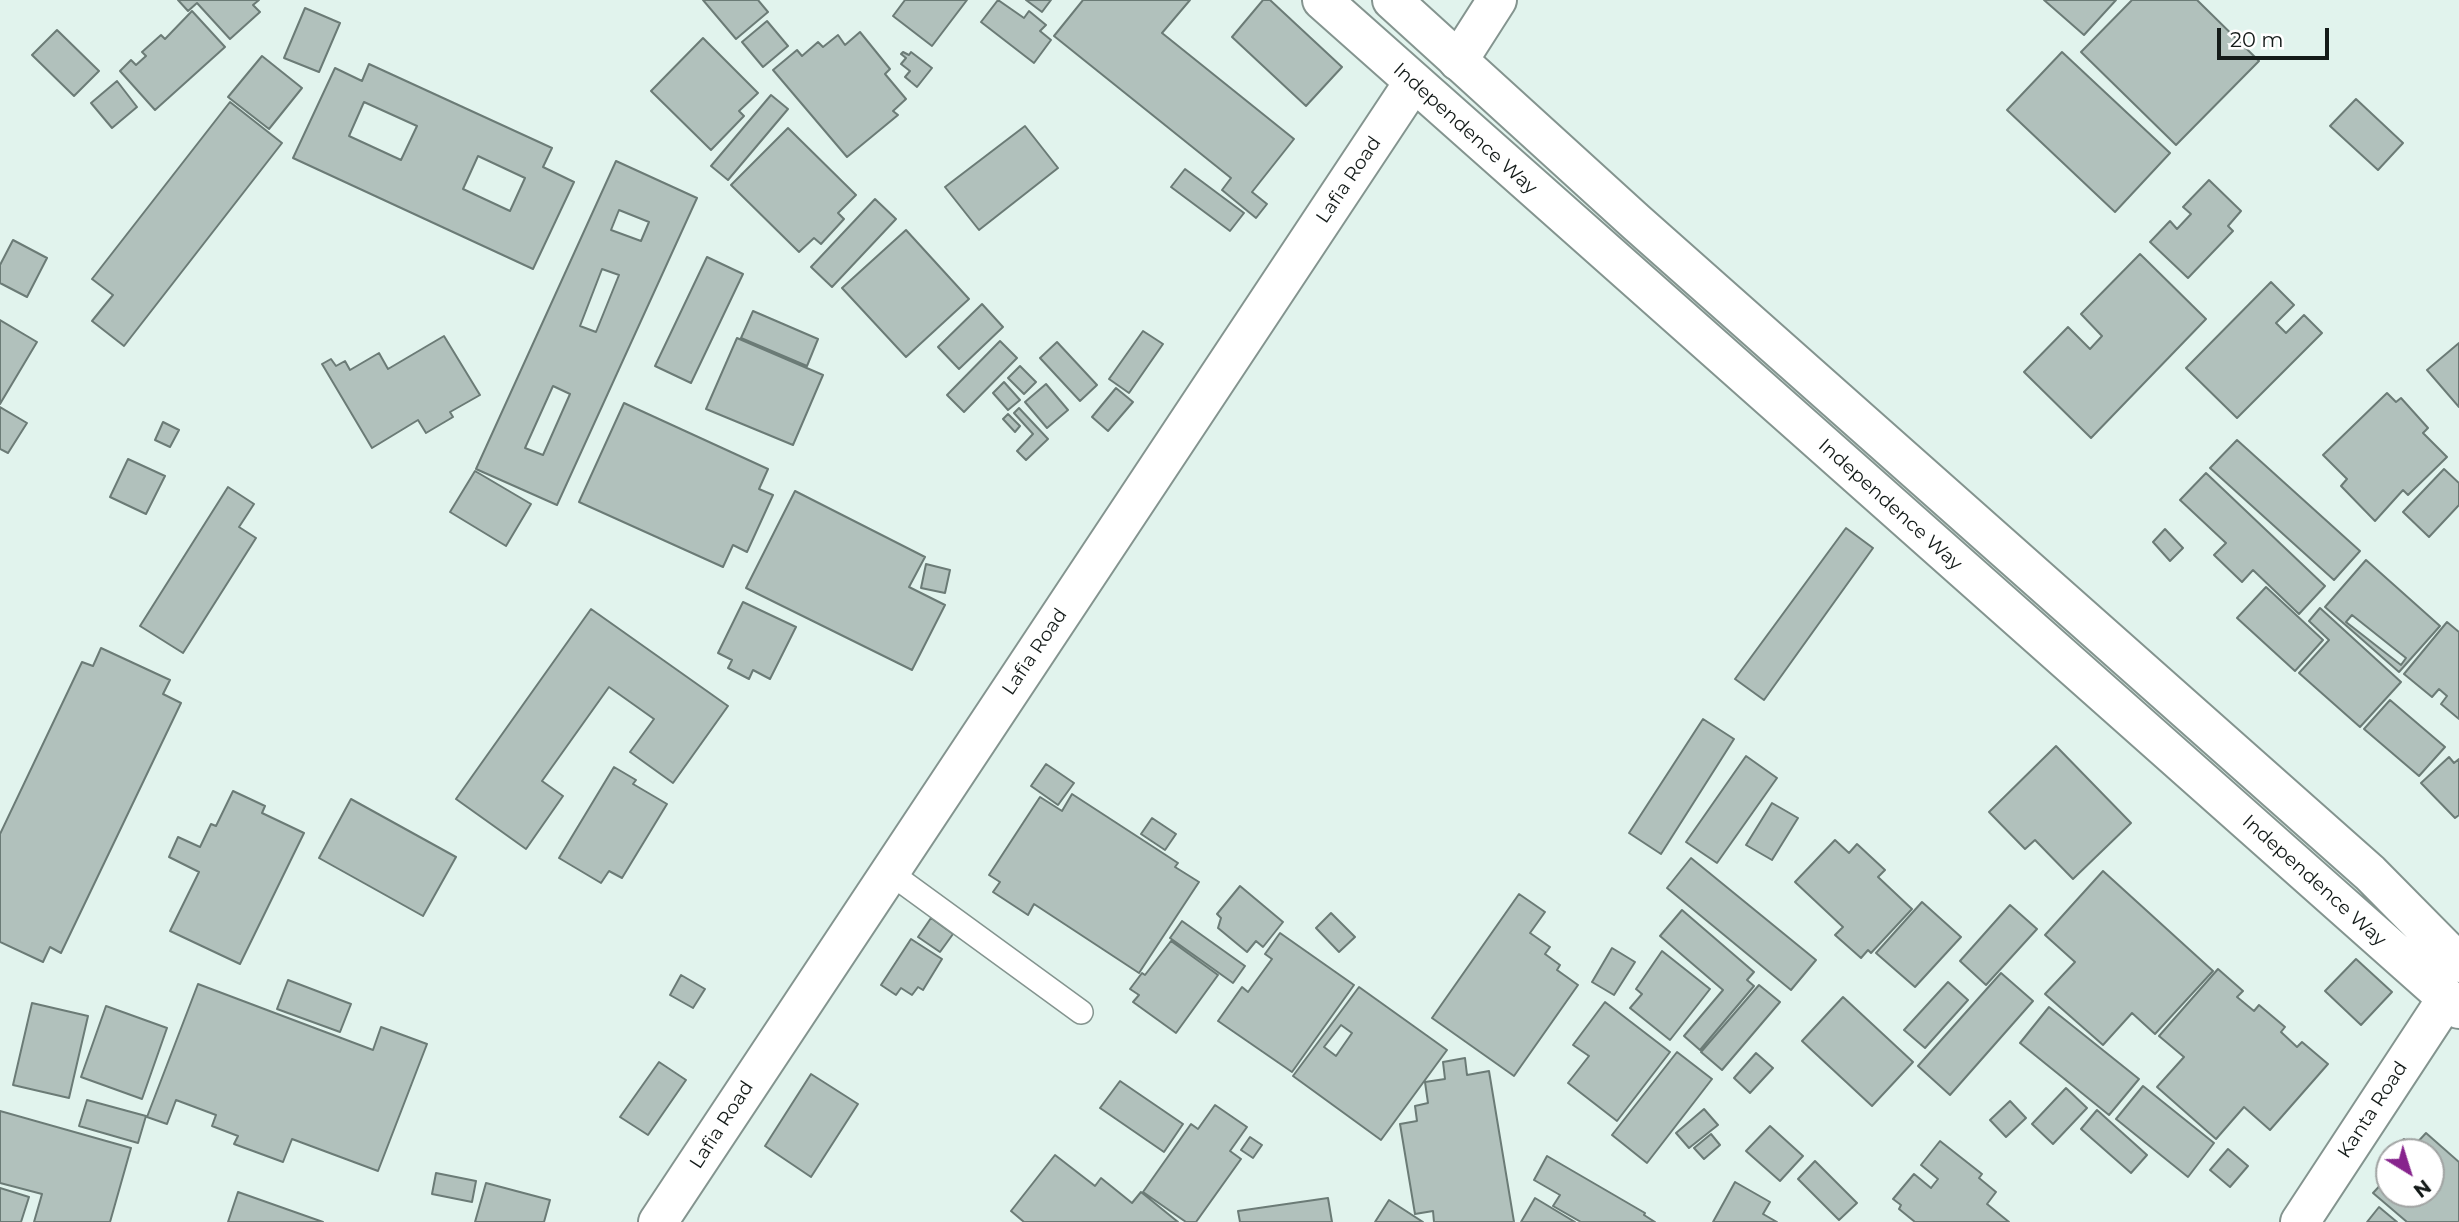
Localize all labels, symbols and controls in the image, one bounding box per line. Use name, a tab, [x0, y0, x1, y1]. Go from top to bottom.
scale bar	[2221, 14, 2333, 58]
text: 20 m	[2230, 27, 2284, 52]
street label: Independence Way	[1388, 58, 1542, 200]
street label: Lafia Road	[1312, 132, 1386, 228]
street label: Independence Way	[1813, 434, 1967, 576]
street label: Lafia Road	[998, 604, 1072, 700]
street label: Independence Way	[2237, 810, 2391, 952]
street label: Kanta Road	[2333, 1057, 2413, 1163]
street label: Lafia Road	[685, 1077, 759, 1173]
north arrow	[2375, 1138, 2445, 1208]
text: N	[2409, 1175, 2435, 1202]

